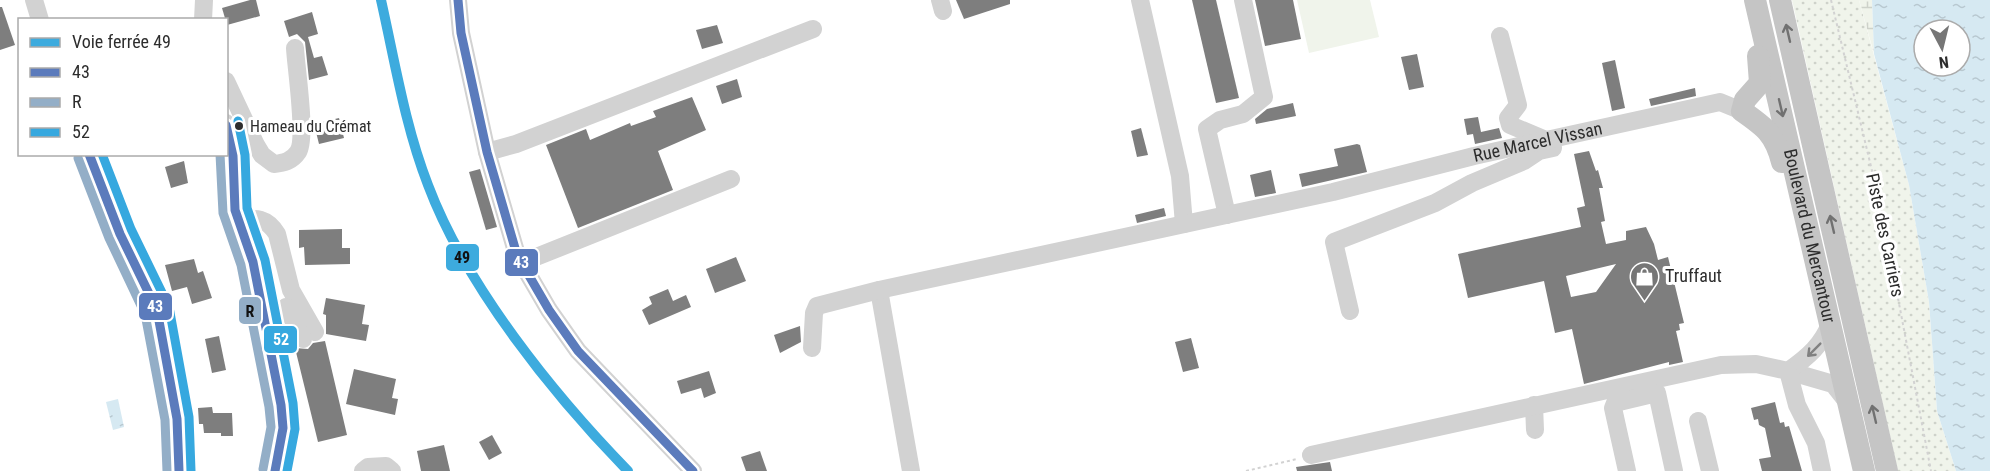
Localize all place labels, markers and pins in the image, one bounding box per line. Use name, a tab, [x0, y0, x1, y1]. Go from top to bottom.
place label: Hameau du Crémat	[250, 117, 372, 136]
marker: Hameau du Crémat	[233, 120, 245, 132]
shop icon: Truffaut	[1628, 260, 1660, 302]
place label: Truffaut	[1665, 265, 1722, 286]

